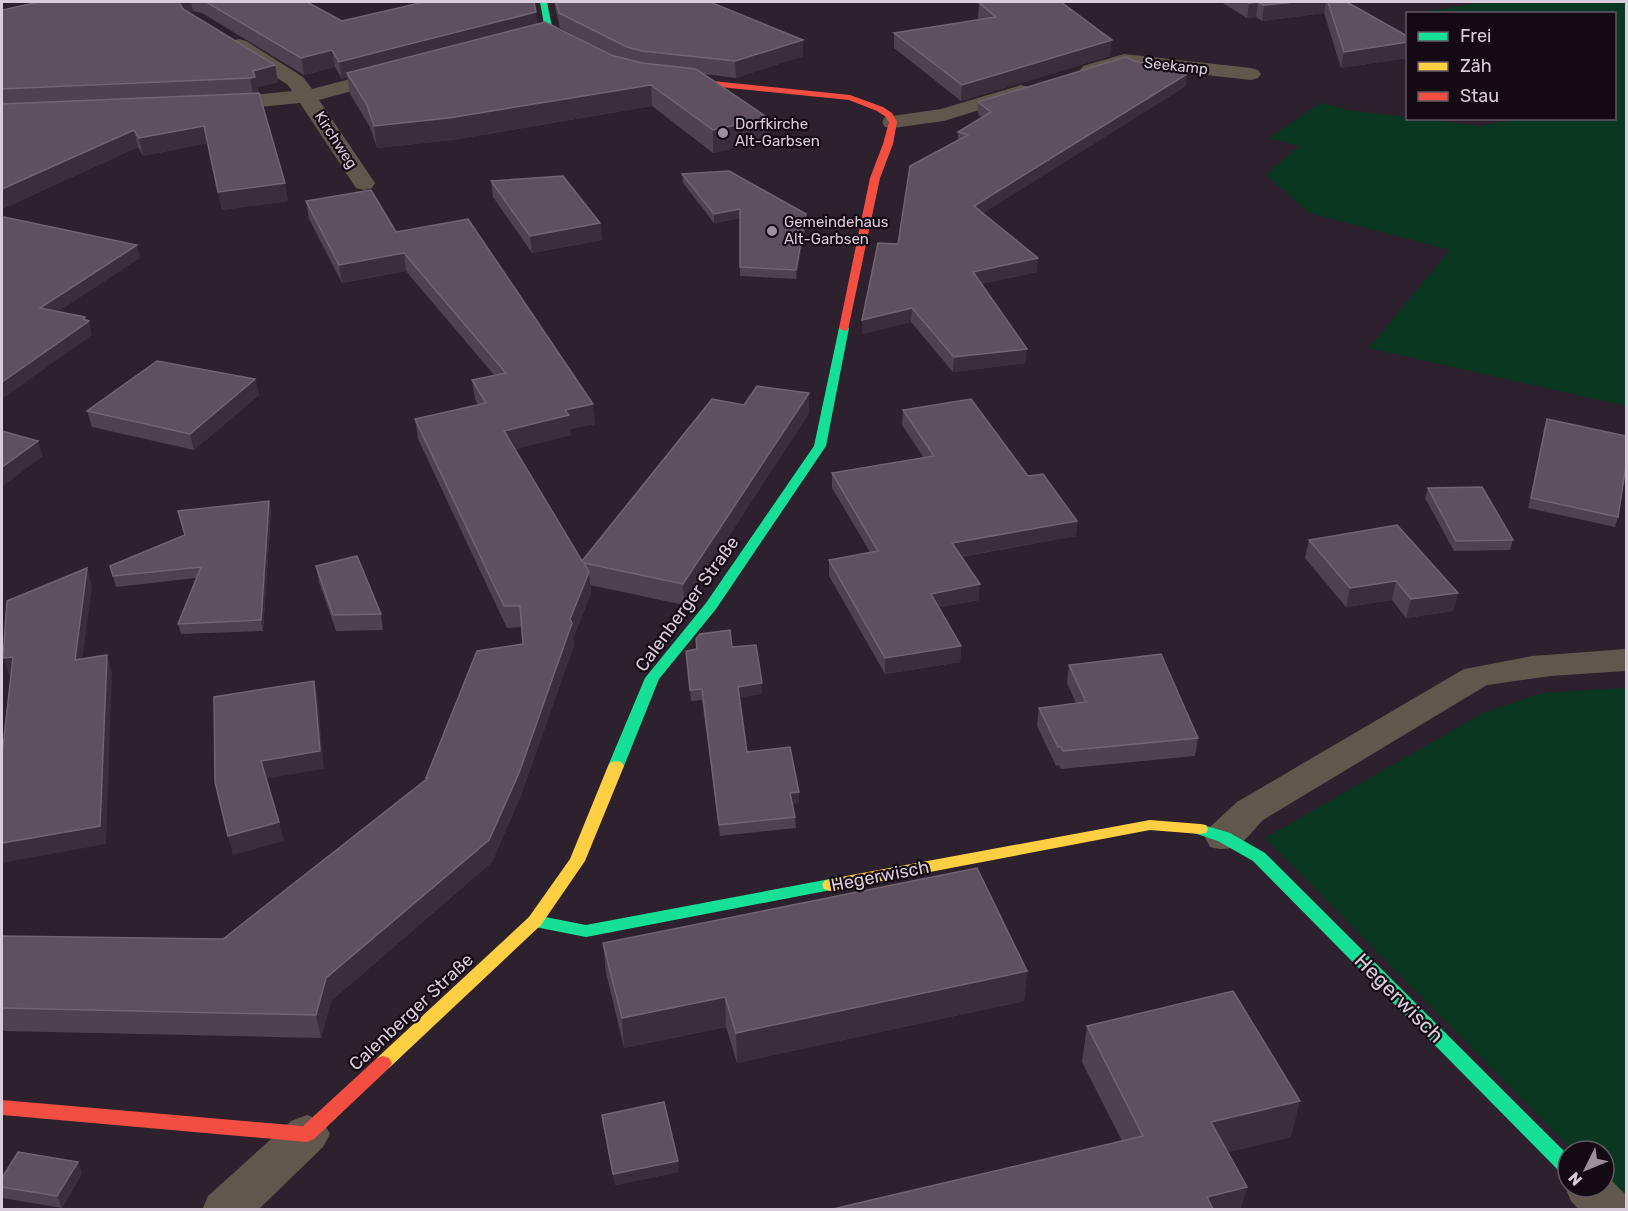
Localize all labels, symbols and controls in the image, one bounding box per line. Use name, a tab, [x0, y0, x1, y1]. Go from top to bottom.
legend	[1406, 12, 1616, 120]
text: Frei	[1460, 25, 1491, 47]
street label: Seekamp	[1143, 54, 1209, 78]
text: Zäh	[1460, 55, 1492, 77]
text: Stau	[1460, 85, 1499, 107]
street label: Kirchweg	[311, 108, 361, 172]
place label: Dorfkirche Alt-Garbsen	[735, 115, 820, 150]
marker: Dorfkirche Alt-Garbsen	[716, 126, 730, 140]
place label: Gemeindehaus Alt-Garbsen	[784, 213, 889, 248]
marker: Gemeindehaus Alt-Garbsen	[765, 224, 779, 238]
street label: Calenberger Straße	[631, 532, 743, 676]
street label: Hegerwisch	[829, 856, 931, 896]
street label: Hegerwisch	[1349, 948, 1449, 1048]
street label: Calenberger Straße	[344, 949, 478, 1075]
north arrow	[1556, 1139, 1616, 1199]
text: N	[1565, 1168, 1586, 1190]

